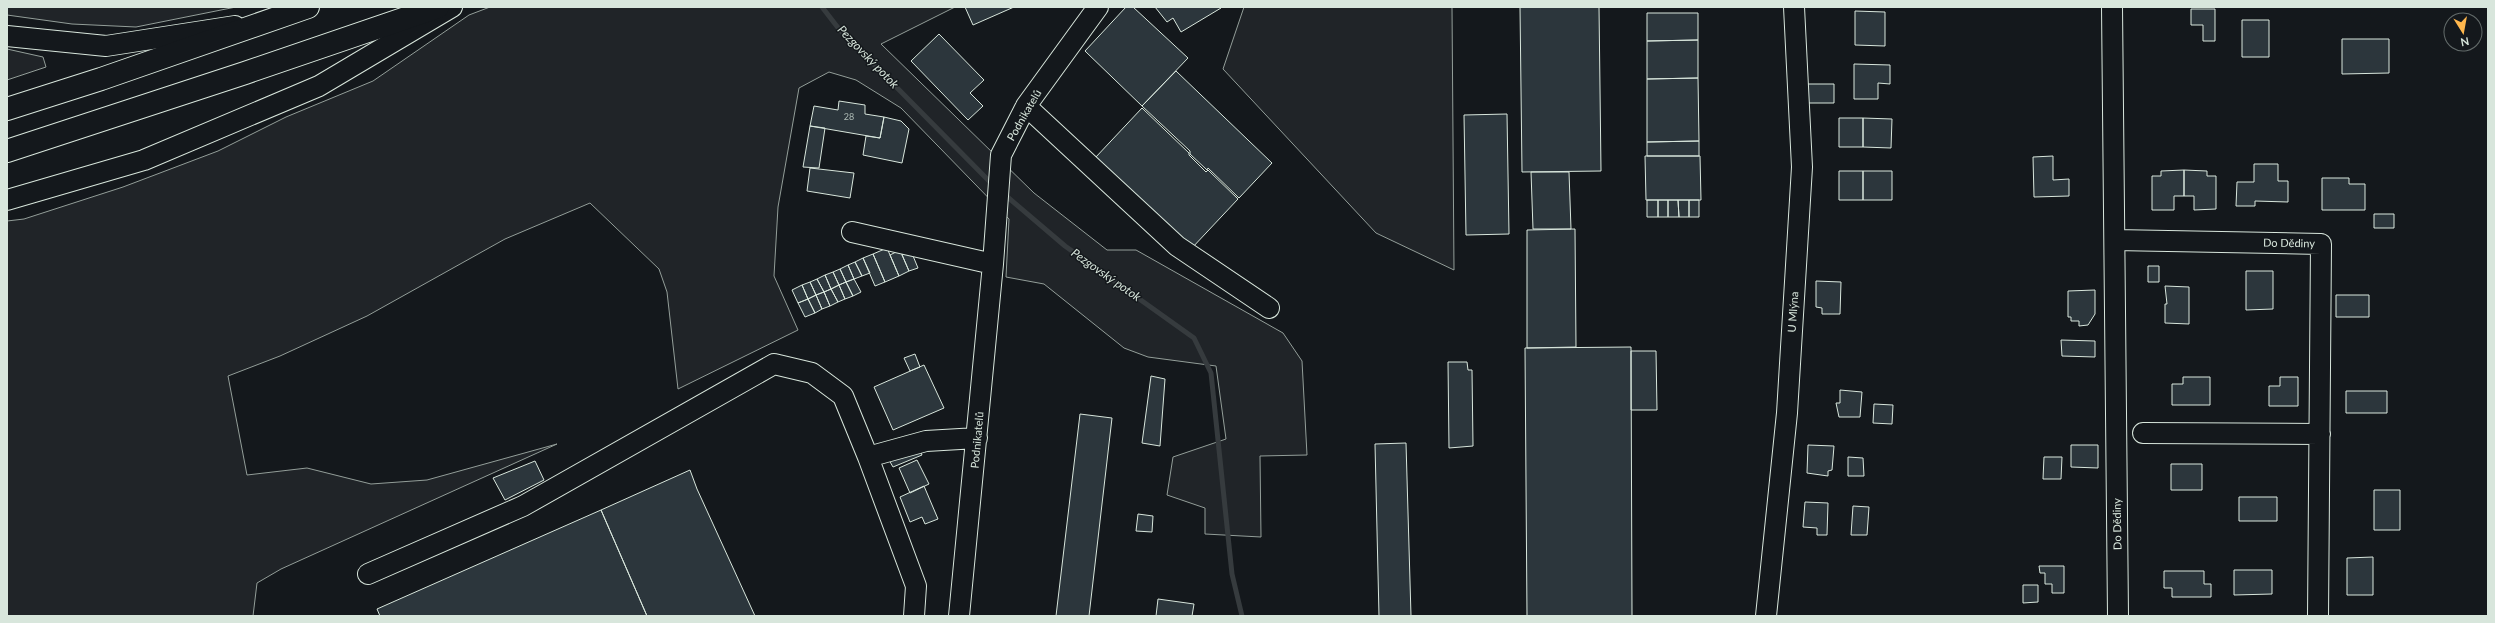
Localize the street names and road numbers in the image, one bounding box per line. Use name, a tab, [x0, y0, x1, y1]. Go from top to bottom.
street label: Podnikatelů	[1004, 87, 1043, 143]
street label: Do Dědiny	[2263, 236, 2315, 249]
street label: U Mlýna	[1785, 291, 1800, 333]
street label: Podnikatelů	[968, 411, 985, 469]
street label: Do Dědiny	[2110, 498, 2123, 550]

